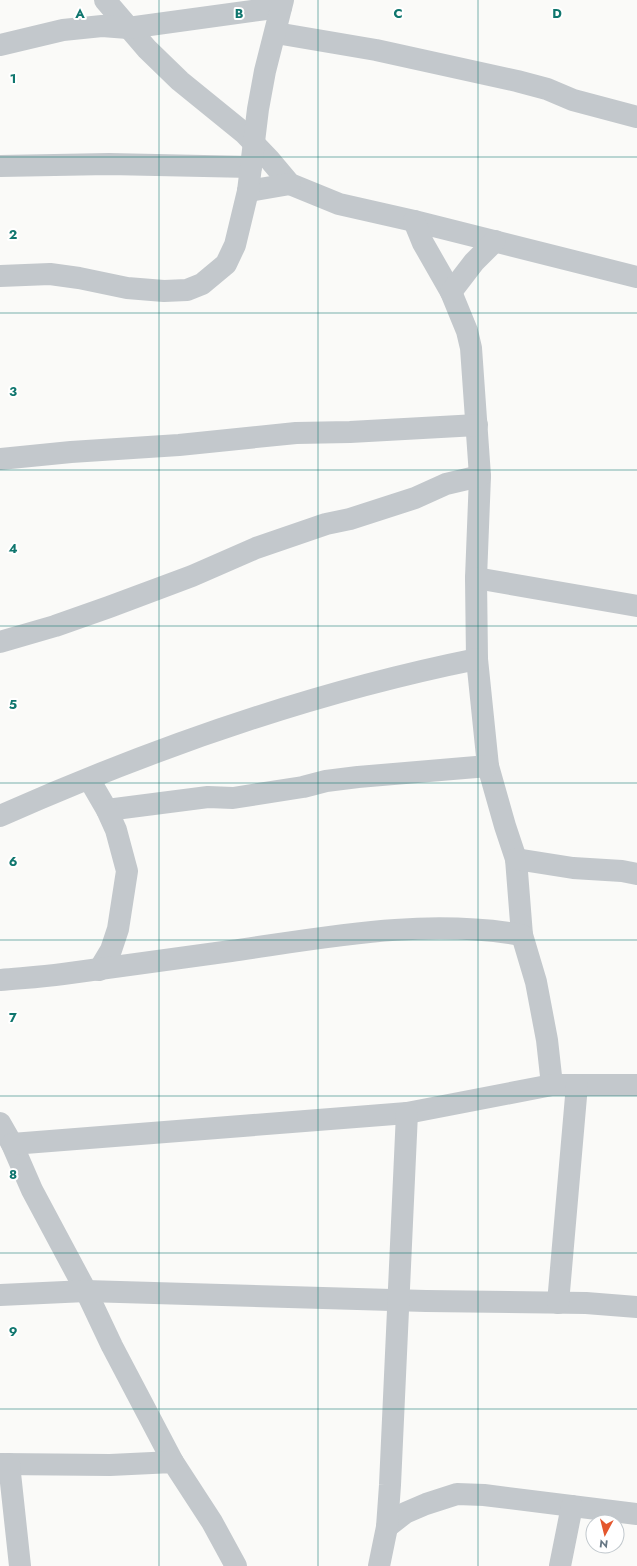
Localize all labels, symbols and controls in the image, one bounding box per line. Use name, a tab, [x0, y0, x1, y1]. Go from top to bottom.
text: A	[74, 4, 85, 23]
text: B	[235, 4, 244, 23]
text: C	[393, 4, 403, 23]
text: D	[552, 4, 562, 23]
text: 1	[10, 69, 16, 88]
text: 2	[9, 225, 17, 244]
text: 3	[9, 382, 17, 401]
text: 4	[8, 539, 18, 558]
text: 5	[9, 695, 17, 714]
text: 6	[9, 852, 18, 871]
text: 7	[9, 1008, 17, 1027]
text: 8	[9, 1165, 17, 1184]
text: 9	[9, 1322, 18, 1341]
north arrow	[585, 1514, 625, 1554]
text: N	[598, 1535, 609, 1552]

